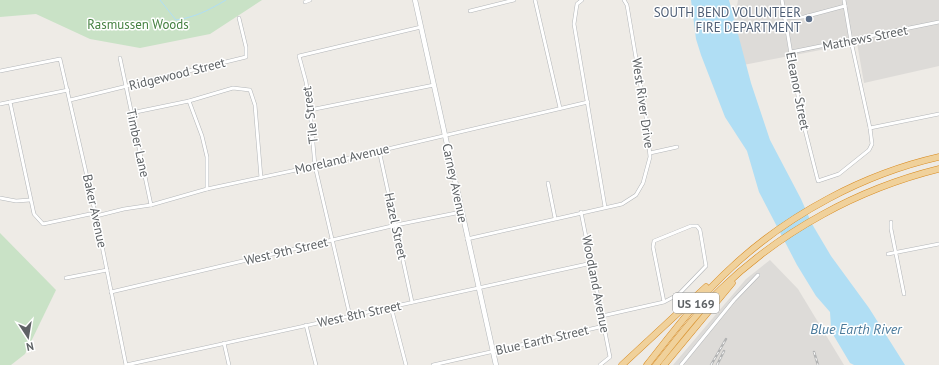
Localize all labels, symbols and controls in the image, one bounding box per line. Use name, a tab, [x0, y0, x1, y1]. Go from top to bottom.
place label: SOUTH BEND VOLUNTEER FIRE DEPARTMENT	[654, 4, 801, 36]
marker: SOUTH BEND VOLUNTEER FIRE DEPARTMENT	[804, 14, 814, 24]
park label: Rasmussen Woods	[87, 16, 189, 33]
street label: Mathews Street	[821, 21, 910, 55]
street label: Eleanor Street	[782, 51, 814, 132]
street label: Ridgewood Street	[127, 54, 228, 94]
street label: West River Drive	[628, 57, 658, 149]
street label: Tile Street	[298, 85, 322, 145]
street label: Timber Lane	[122, 107, 154, 179]
street label: Moreland Avenue	[293, 140, 391, 178]
street label: Carney Avenue	[438, 142, 472, 224]
street label: Baker Avenue	[79, 173, 111, 249]
street label: Hazel Street	[381, 191, 411, 262]
street label: West 9th Street	[242, 233, 330, 269]
street label: Woodland Avenue	[578, 234, 614, 334]
road number: US 169	[673, 293, 719, 313]
street label: West 8th Street	[315, 297, 403, 331]
north arrow	[8, 317, 48, 357]
water label: Blue Earth River	[810, 320, 903, 338]
street label: Blue Earth Street	[494, 321, 591, 359]
text: N	[25, 339, 35, 354]

